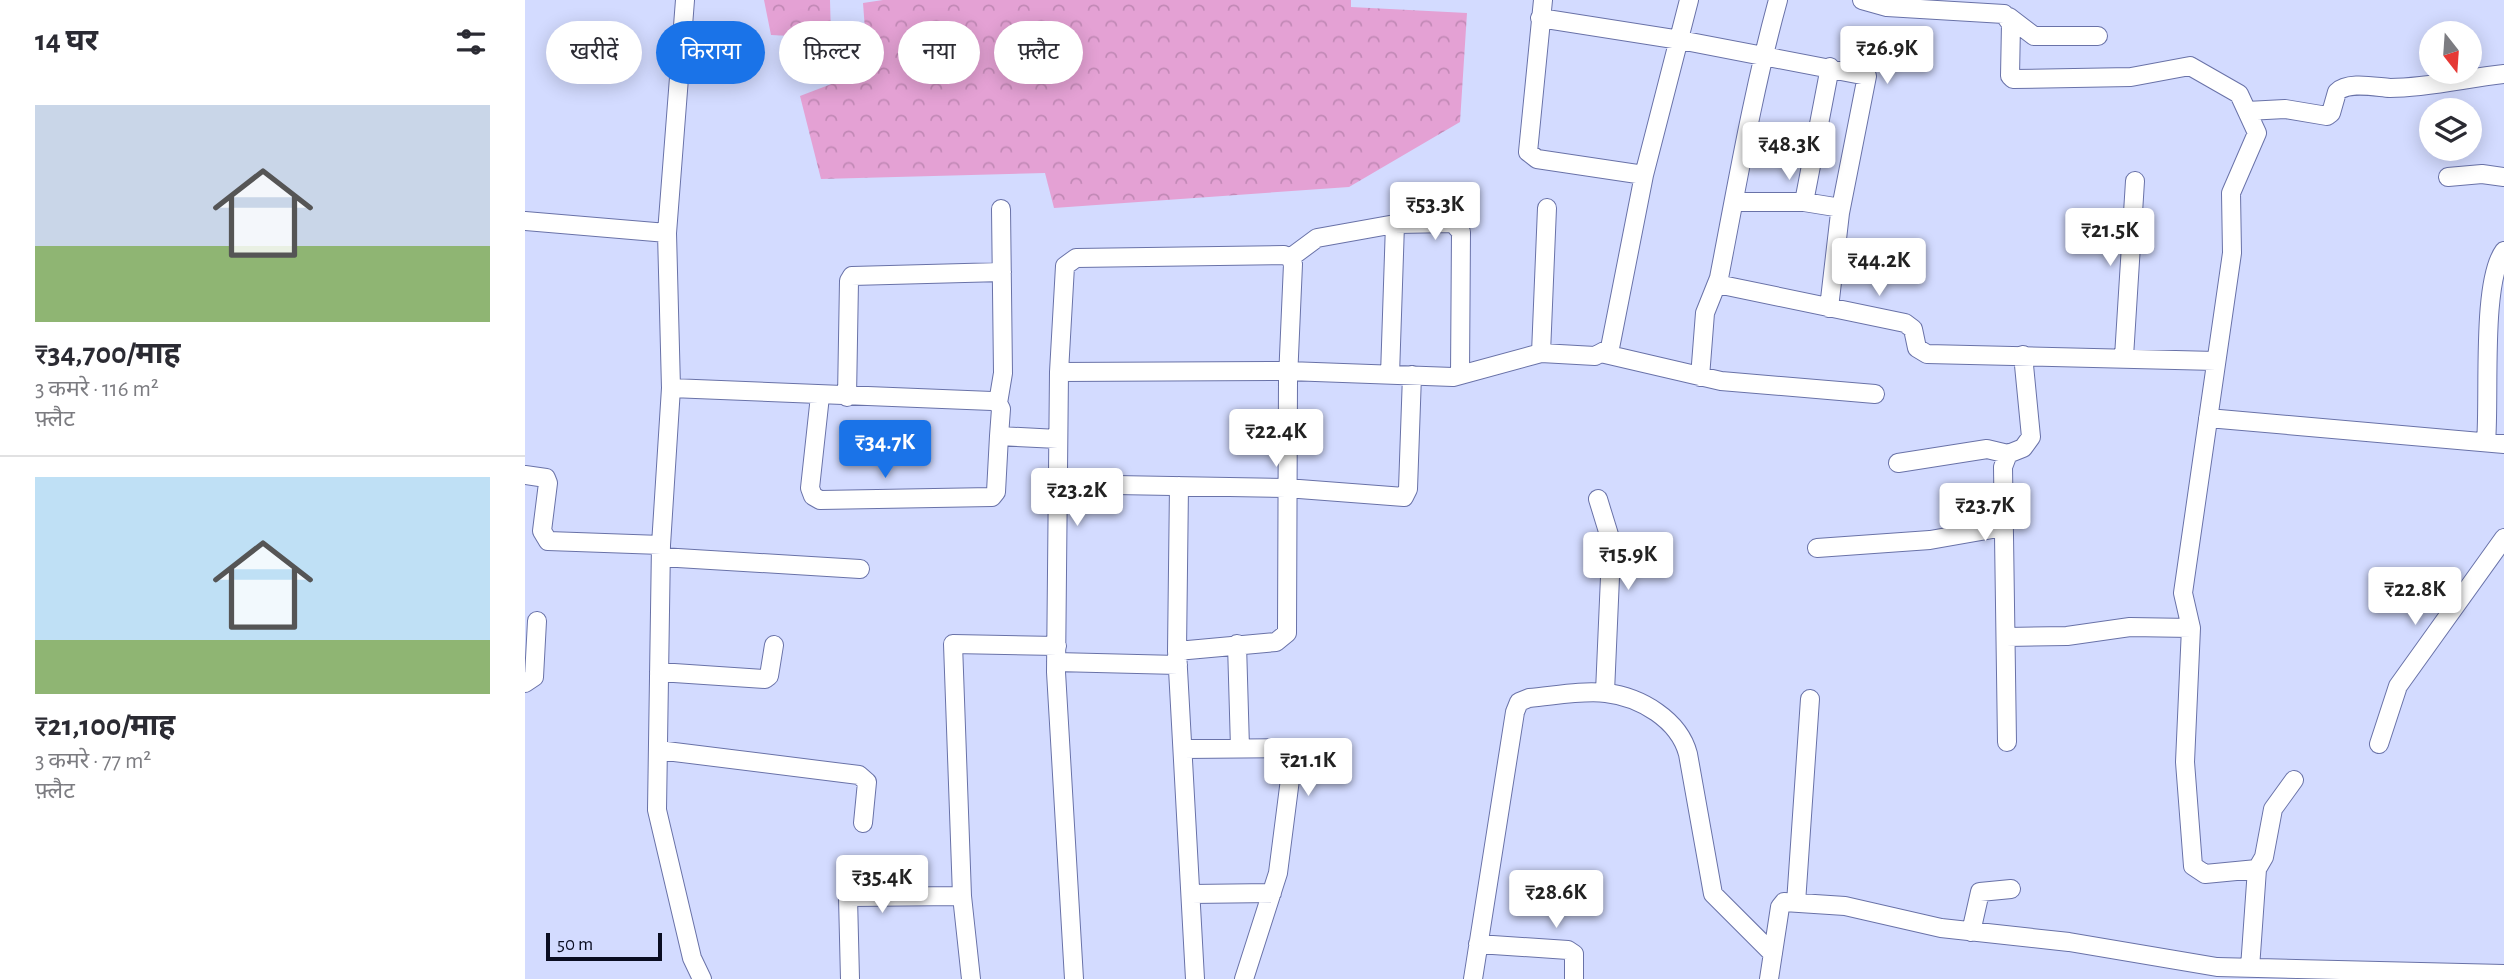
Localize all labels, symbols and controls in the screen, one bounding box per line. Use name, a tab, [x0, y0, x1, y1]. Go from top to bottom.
chip: खरीदें	[546, 21, 642, 84]
chip: किराया	[656, 21, 765, 84]
chip: फ़िल्टर	[779, 21, 884, 84]
chip: नया	[898, 21, 980, 84]
chip: फ़्लैट	[994, 21, 1083, 84]
north arrow	[2419, 21, 2481, 84]
map controls	[2419, 21, 2482, 161]
icon: filters	[452, 23, 490, 61]
text: 14 घर	[35, 26, 98, 56]
pin: ₹26.9K	[1830, 27, 1944, 86]
text: ₹26.9K	[1856, 37, 1918, 60]
button: layers	[2419, 98, 2482, 161]
pin: ₹48.3K	[1732, 122, 1846, 182]
text: ₹48.3K	[1758, 133, 1820, 156]
icon: home	[200, 150, 326, 276]
pin: ₹53.3K	[1378, 182, 1492, 242]
text: ₹53.3K	[1406, 193, 1464, 216]
pin: ₹21.5K	[2053, 208, 2167, 268]
text: ₹21.5K	[2081, 219, 2139, 242]
pin: ₹44.2K	[1822, 238, 1936, 298]
text: ₹44.2K	[1848, 249, 1910, 272]
text: ₹34,700/माह	[35, 339, 181, 369]
text: 3 कमरे · 116 m²	[35, 378, 159, 401]
text: फ़्लैट	[35, 408, 75, 431]
pin: ₹22.4K	[1219, 410, 1333, 469]
pin: ₹34.7K	[828, 420, 942, 480]
text: ₹22.4K	[1245, 420, 1307, 443]
text: ₹34.7K	[855, 431, 915, 454]
pin: ₹23.2K	[1020, 468, 1134, 528]
text: ₹23.2K	[1047, 479, 1107, 502]
pin: ₹23.7K	[1928, 484, 2042, 543]
text: ₹23.7K	[1955, 494, 2015, 517]
icon: home	[200, 522, 326, 648]
pin: ₹15.9K	[1571, 532, 1685, 592]
text: ₹15.9K	[1599, 543, 1657, 566]
pin: ₹22.8K	[2358, 568, 2472, 627]
text: ₹22.8K	[2384, 578, 2446, 601]
text: ₹21,100/माह	[35, 711, 175, 741]
pin: ₹21.1K	[1251, 738, 1365, 798]
text: ₹21.1K	[1280, 749, 1336, 772]
text: 3 कमरे · 77 m²	[35, 750, 151, 773]
text: फ़्लैट	[35, 780, 75, 803]
pin: ₹35.4K	[825, 856, 939, 915]
text: ₹35.4K	[852, 866, 912, 889]
pin: ₹28.6K	[1499, 870, 1613, 930]
text: ₹28.6K	[1525, 881, 1587, 904]
scale bar	[546, 930, 661, 962]
text: 50 m	[557, 935, 593, 954]

